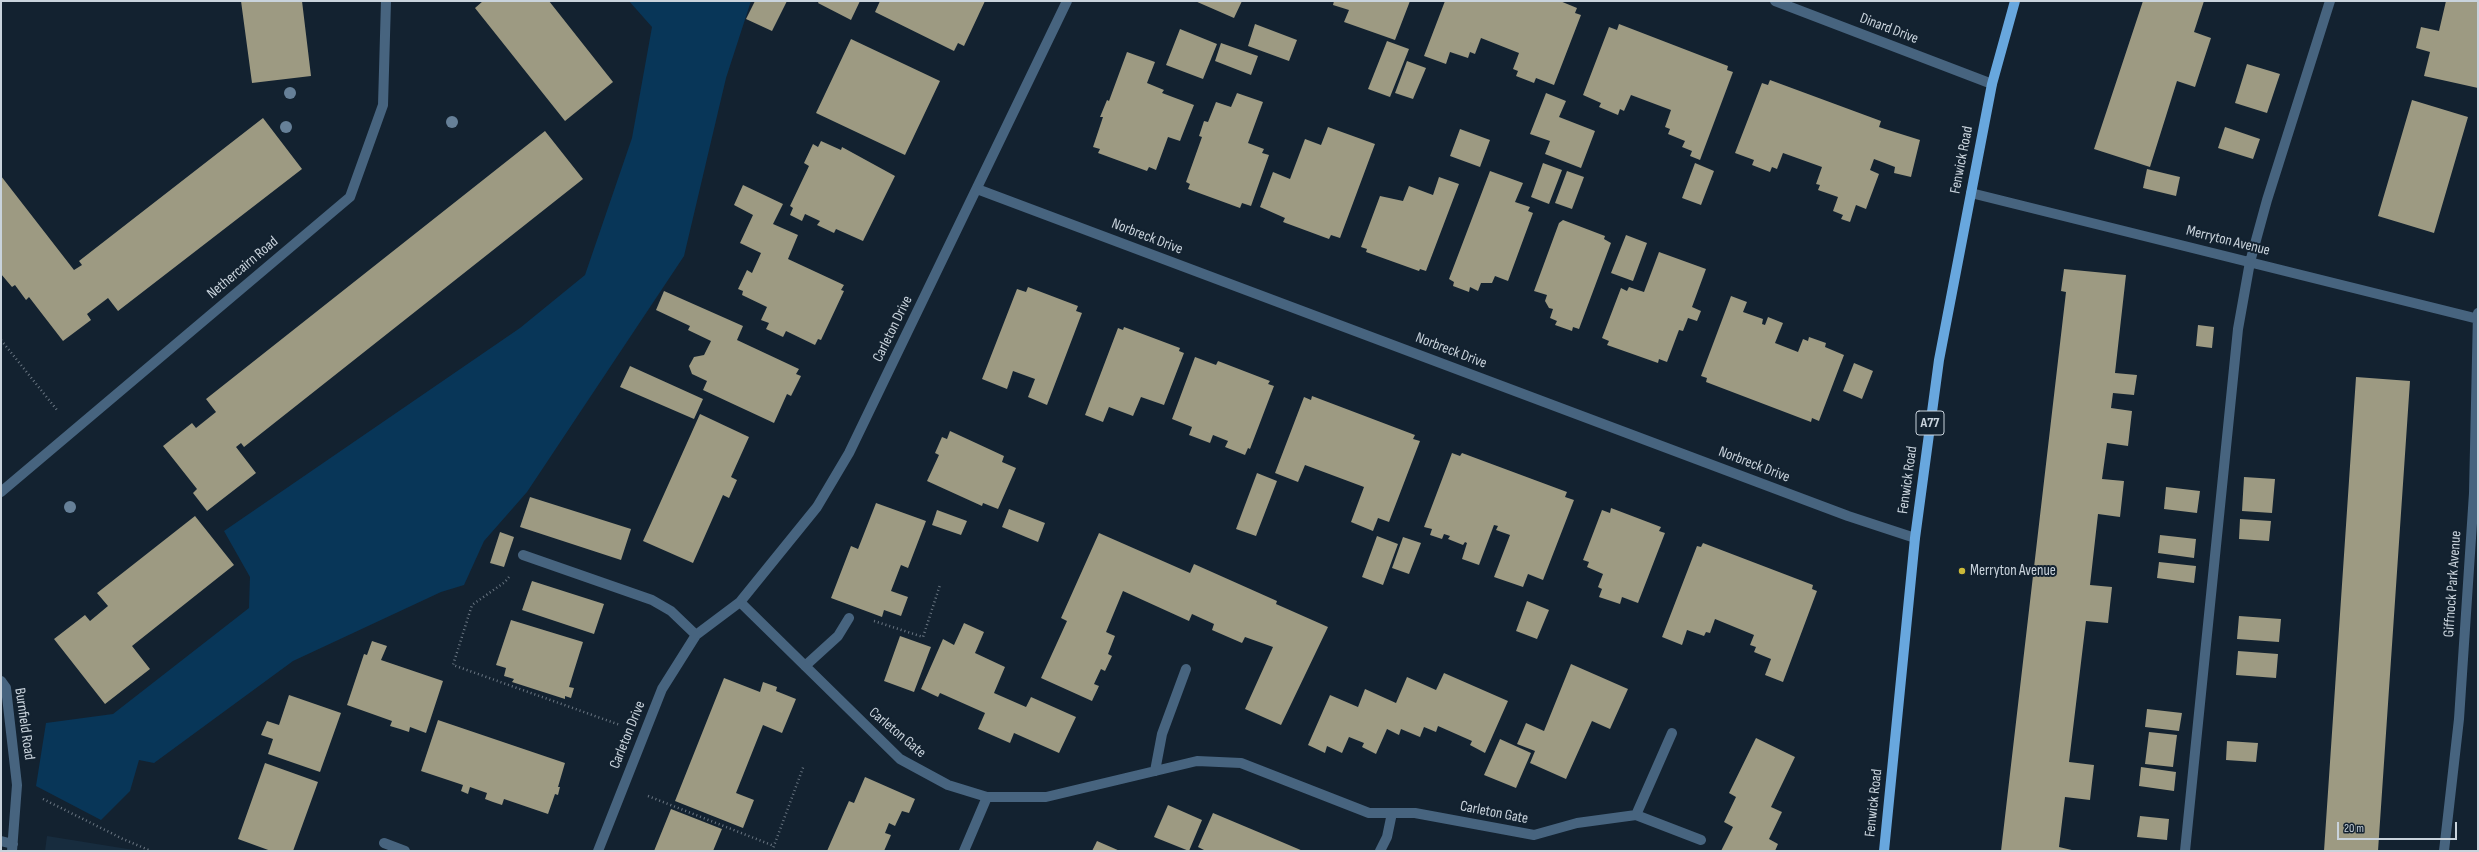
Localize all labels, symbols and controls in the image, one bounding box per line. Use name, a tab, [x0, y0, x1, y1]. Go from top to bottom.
street label: Dinard Drive	[1857, 10, 1921, 48]
street label: Fenwick Road	[1947, 125, 1977, 195]
street label: Norbreck Drive	[1109, 215, 1185, 259]
street label: Merryton Avenue	[2184, 222, 2272, 260]
street label: Nethercairn Road	[204, 233, 282, 303]
street label: Carleton Drive	[869, 293, 917, 365]
street label: Norbreck Drive	[1413, 329, 1489, 373]
road number: A77	[1916, 411, 1944, 435]
street label: Norbreck Drive	[1716, 443, 1792, 487]
street label: Fenwick Road	[1894, 445, 1922, 515]
street label: Giffnock Park Avenue	[2440, 530, 2466, 638]
place label: Merryton Avenue	[1970, 562, 2056, 580]
marker: Merryton Avenue	[1957, 566, 1967, 576]
street label: Burnfield Road	[10, 687, 38, 761]
street label: Carleton Drive	[606, 698, 650, 772]
street label: Carleton Gate	[865, 704, 929, 762]
street label: Fenwick Road	[1861, 768, 1887, 838]
street label: Carleton Gate	[1458, 798, 1530, 828]
scale bar	[2339, 814, 2459, 840]
text: 20 m	[2344, 821, 2364, 836]

